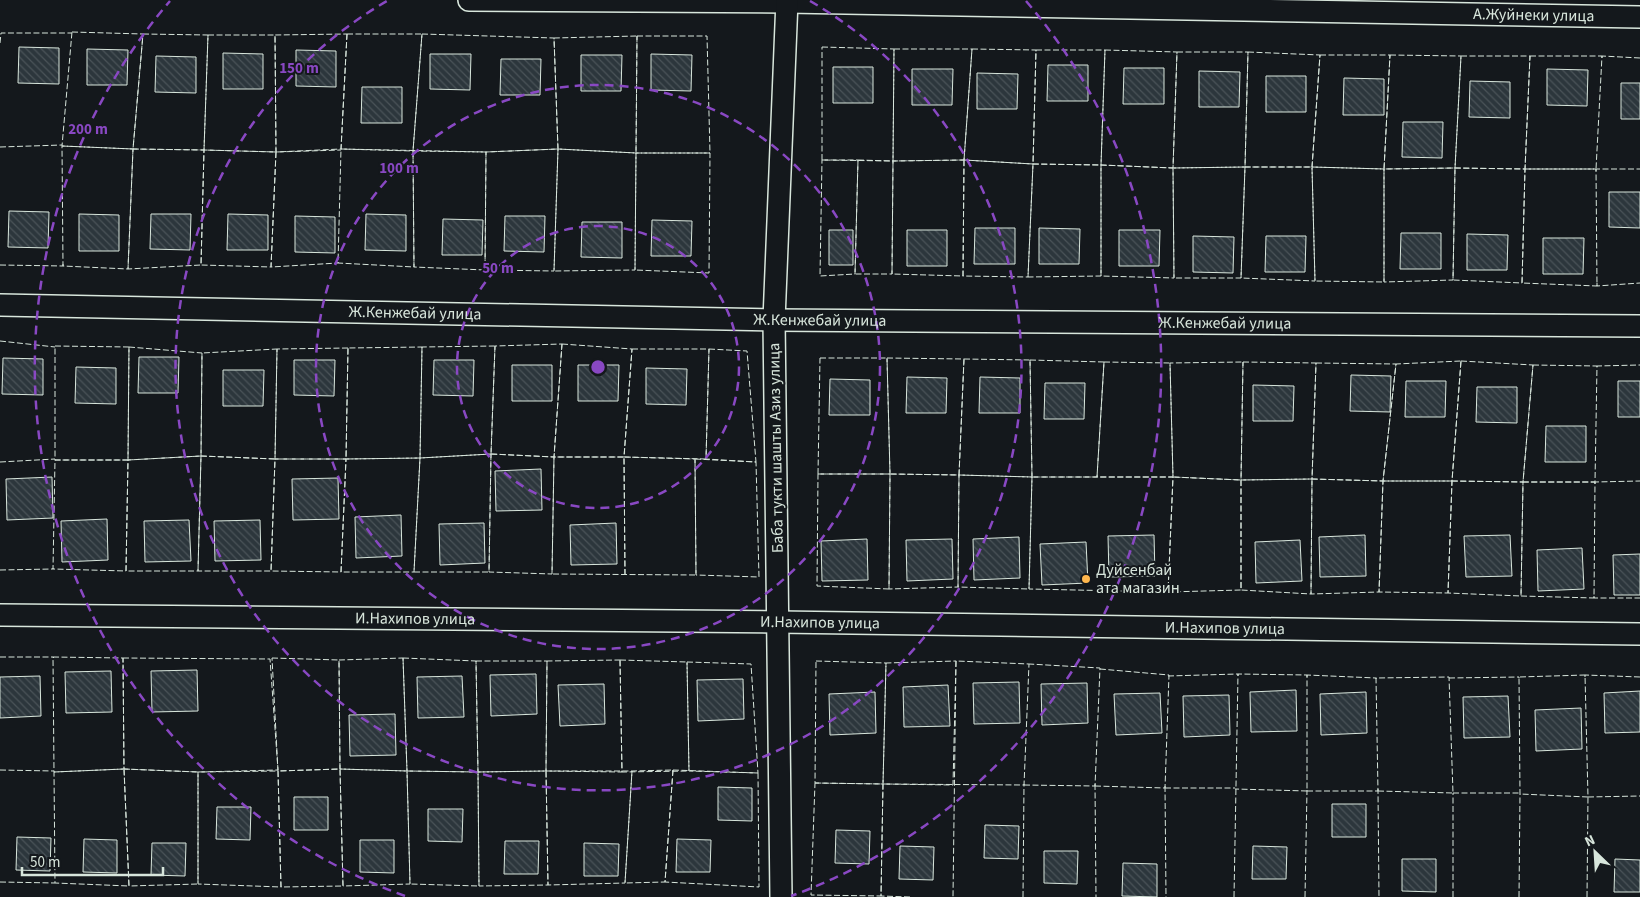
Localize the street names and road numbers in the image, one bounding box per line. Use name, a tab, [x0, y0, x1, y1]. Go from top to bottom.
street label: А.Жуйнеки улица	[1473, 3, 1595, 27]
street label: Ж.Кенжебай улица	[348, 301, 482, 325]
street label: Ж.Кенжебай улица	[753, 309, 886, 332]
street label: Ж.Кенжебай улица	[1158, 312, 1291, 335]
street label: Баба тукти шашты Азиз улица	[763, 343, 789, 553]
street label: И.Нахипов улица	[355, 607, 475, 630]
street label: И.Нахипов улица	[760, 611, 880, 634]
street label: И.Нахипов улица	[1165, 616, 1285, 640]

